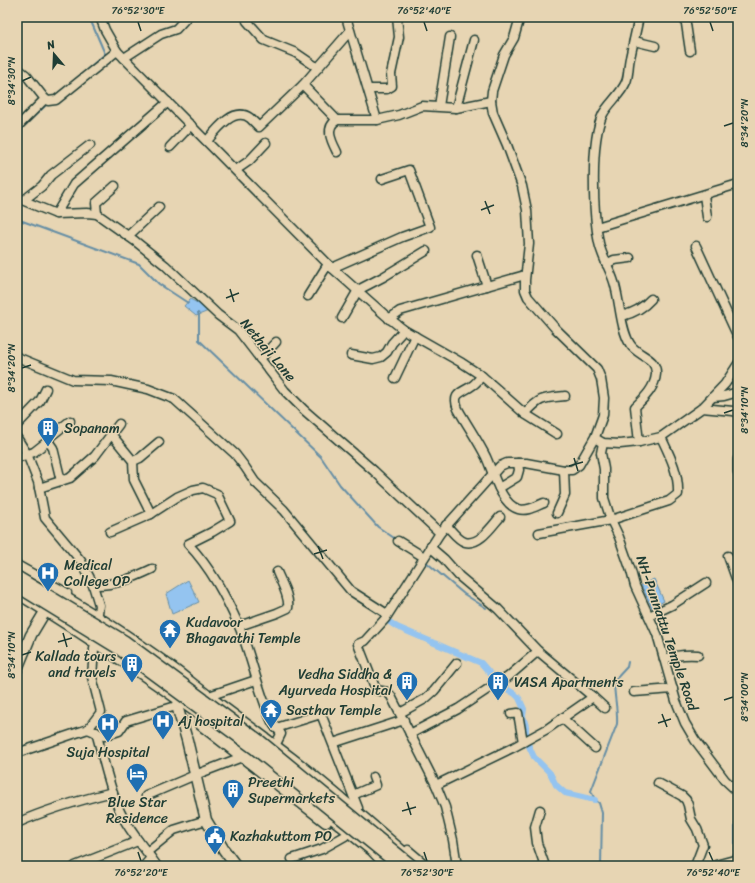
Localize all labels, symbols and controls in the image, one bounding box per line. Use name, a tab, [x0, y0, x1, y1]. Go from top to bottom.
text: 76°52'30"E	[112, 2, 166, 20]
text: 76°52'40"E	[397, 2, 452, 20]
text: 76°52'50"E	[683, 2, 738, 20]
north arrow	[34, 34, 74, 74]
text: N	[43, 35, 58, 56]
text: 8°34'30"N	[3, 57, 21, 105]
text: 8°34'20"N	[736, 98, 754, 147]
street label: Nethaji Lane	[234, 312, 302, 388]
text: 8°34'20"N	[3, 343, 21, 392]
text: 8°34'10"N	[736, 386, 754, 434]
building icon: Sopanam	[35, 415, 61, 448]
place label: Sopanam	[64, 416, 120, 441]
street label: NH-Punnattu Temple Road	[629, 552, 706, 716]
place label: Medical College OP	[64, 553, 131, 594]
hospital icon: Medical College OP	[35, 560, 61, 593]
place label: Kudavoor Bhagavathi Temple	[186, 610, 301, 651]
temple icon: Kudavoor Bhagavathi Temple	[157, 617, 183, 650]
text: 8°34'10"N	[3, 631, 21, 679]
place label: Kallada tours and travels	[35, 644, 117, 685]
building icon: Kallada tours and travels	[119, 651, 145, 684]
place label: Vedha Siddha & Ayurveda Hospital	[278, 662, 393, 703]
building icon: Vedha Siddha & Ayurveda Hospital	[394, 669, 420, 702]
building icon: VASA Apartments	[485, 669, 511, 702]
place label: VASA Apartments	[514, 670, 624, 695]
text: 8°34'00"N	[736, 672, 754, 722]
temple icon: Sasthav Temple	[258, 697, 284, 730]
place label: Sasthav Temple	[286, 698, 382, 723]
hospital icon: Aj hospital	[150, 708, 176, 741]
place label: Aj hospital	[177, 709, 245, 734]
hospital icon: Suja Hospital	[95, 711, 121, 744]
place label: Suja Hospital	[66, 740, 151, 765]
hotel icon: Blue Star Residence	[124, 761, 150, 794]
place label: Preethi Supermarkets	[248, 770, 335, 811]
building icon: Preethi Supermarkets	[220, 777, 246, 810]
place label: Blue Star Residence	[106, 790, 168, 831]
public building icon: Kazhakuttom PO	[202, 823, 228, 856]
place label: Kazhakuttom PO	[230, 824, 332, 849]
text: 76°52'20"E	[114, 864, 169, 882]
text: 76°52'30"E	[401, 864, 455, 882]
text: 76°52'40"E	[686, 864, 741, 882]

